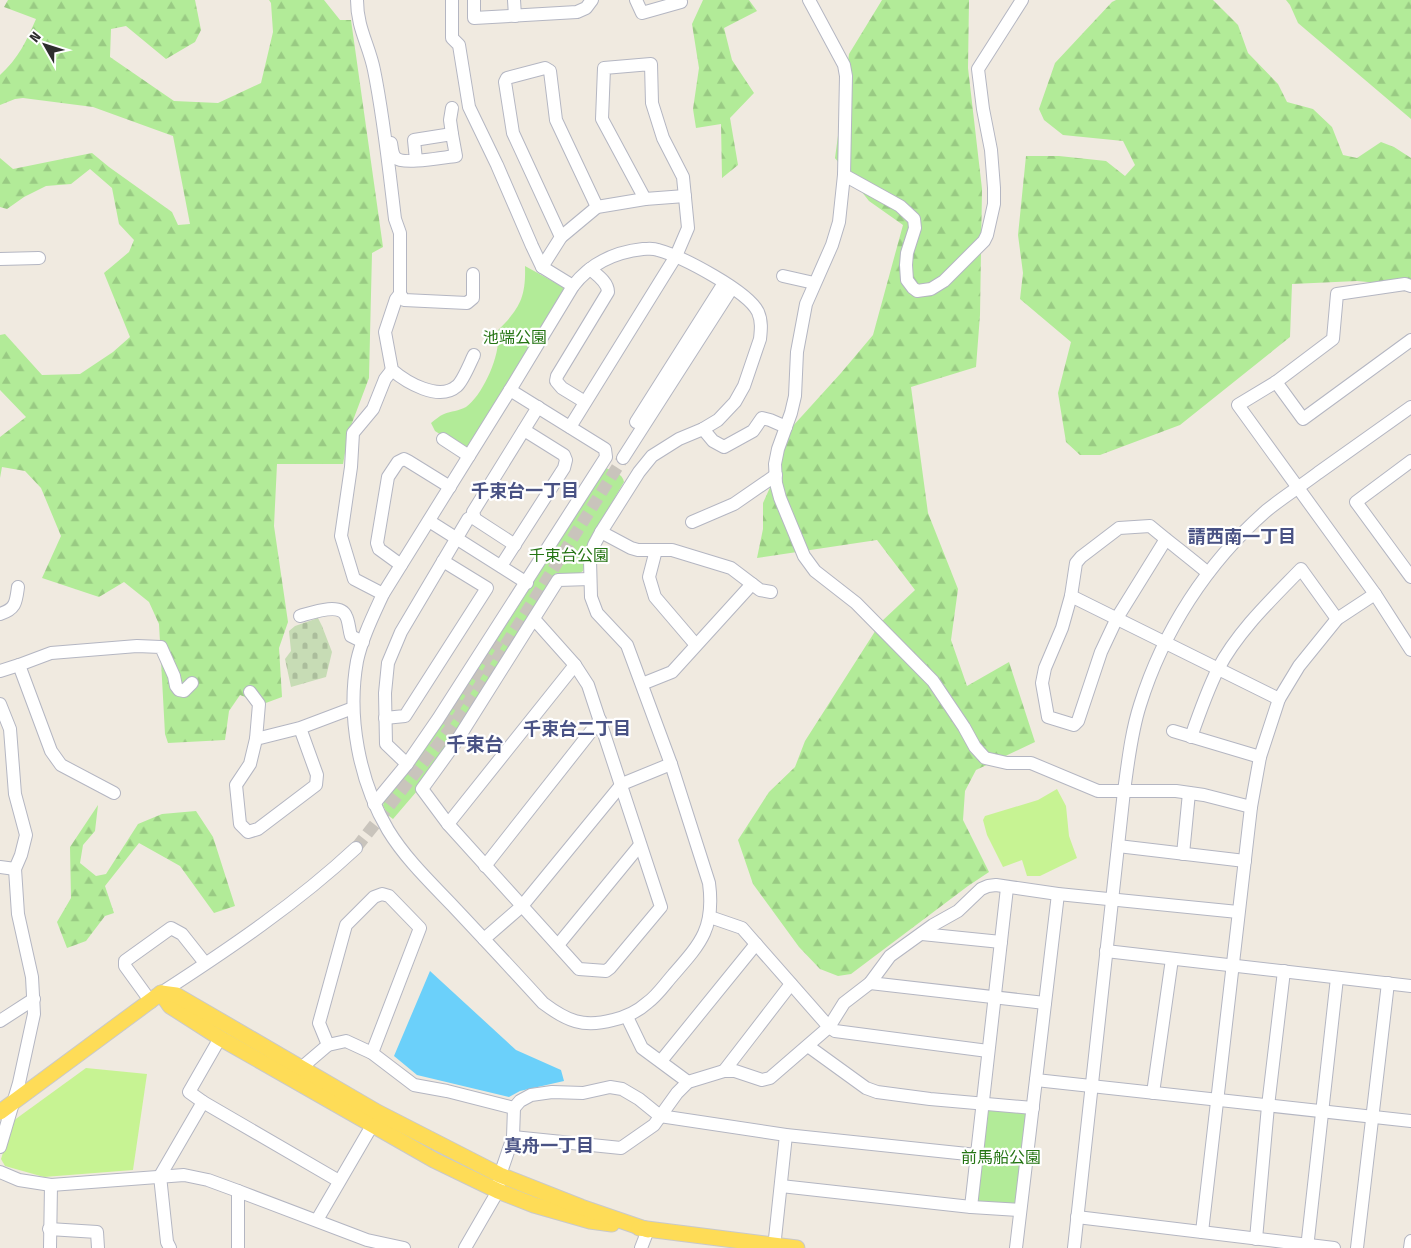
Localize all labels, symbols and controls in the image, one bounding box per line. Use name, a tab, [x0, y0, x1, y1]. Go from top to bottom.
north arrow	[20, 20, 70, 70]
text: N	[26, 29, 45, 46]
park label: 池端公園	[483, 328, 547, 347]
district label: 千束台一丁目	[471, 480, 579, 502]
district label: 請西南一丁目	[1188, 526, 1296, 548]
park label: 千束台公園	[529, 546, 609, 565]
district label: 千束台二丁目	[523, 718, 631, 740]
district label: 千束台	[446, 733, 504, 756]
district label: 真舟一丁目	[504, 1135, 594, 1157]
park label: 前馬船公園	[961, 1148, 1041, 1167]

